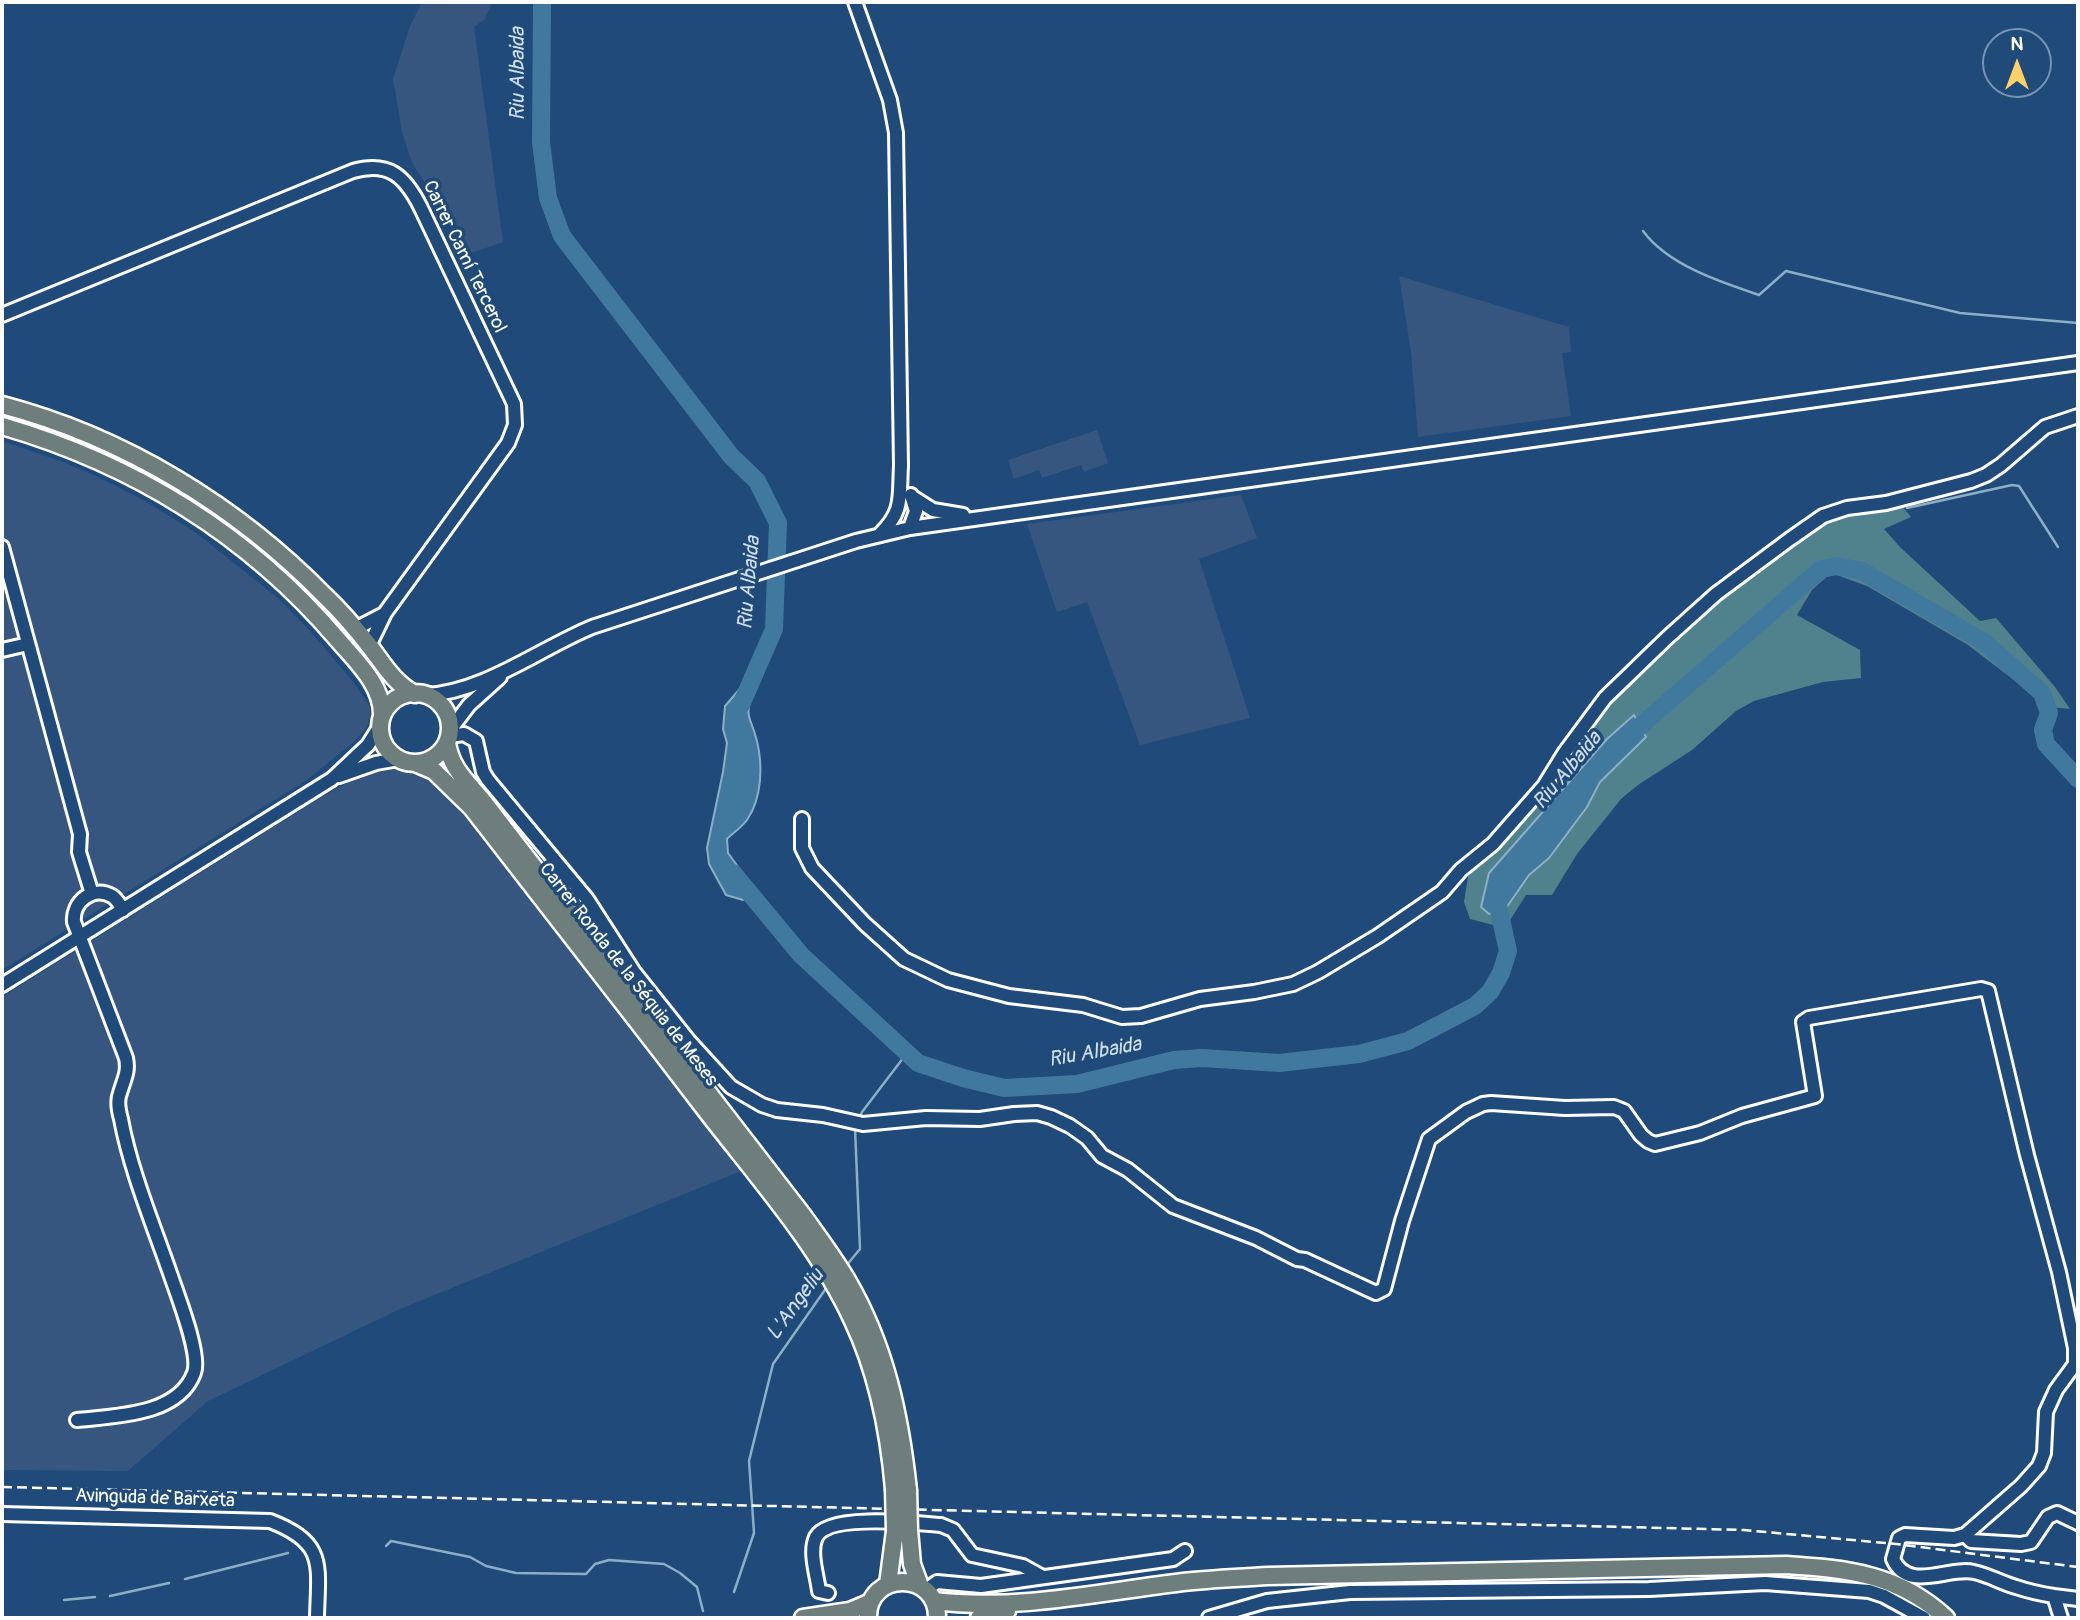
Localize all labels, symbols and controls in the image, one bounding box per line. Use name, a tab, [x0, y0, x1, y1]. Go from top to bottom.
water label: Riu Albaida	[506, 27, 532, 121]
north arrow	[1982, 28, 2052, 98]
text: N	[2011, 32, 2023, 56]
street label: Carrer Camí Tercerol	[417, 177, 511, 337]
water label: Riu Albaida	[733, 535, 767, 631]
water label: Riu Albaida	[1528, 727, 1608, 815]
street label: Carrer Ronda de la Séquia de Meses	[534, 859, 722, 1091]
water label: Riu Albaida	[1047, 1032, 1143, 1074]
water label: L'Angeliu	[762, 1265, 830, 1345]
street label: Avinguda de Barxeta	[75, 1485, 235, 1513]

